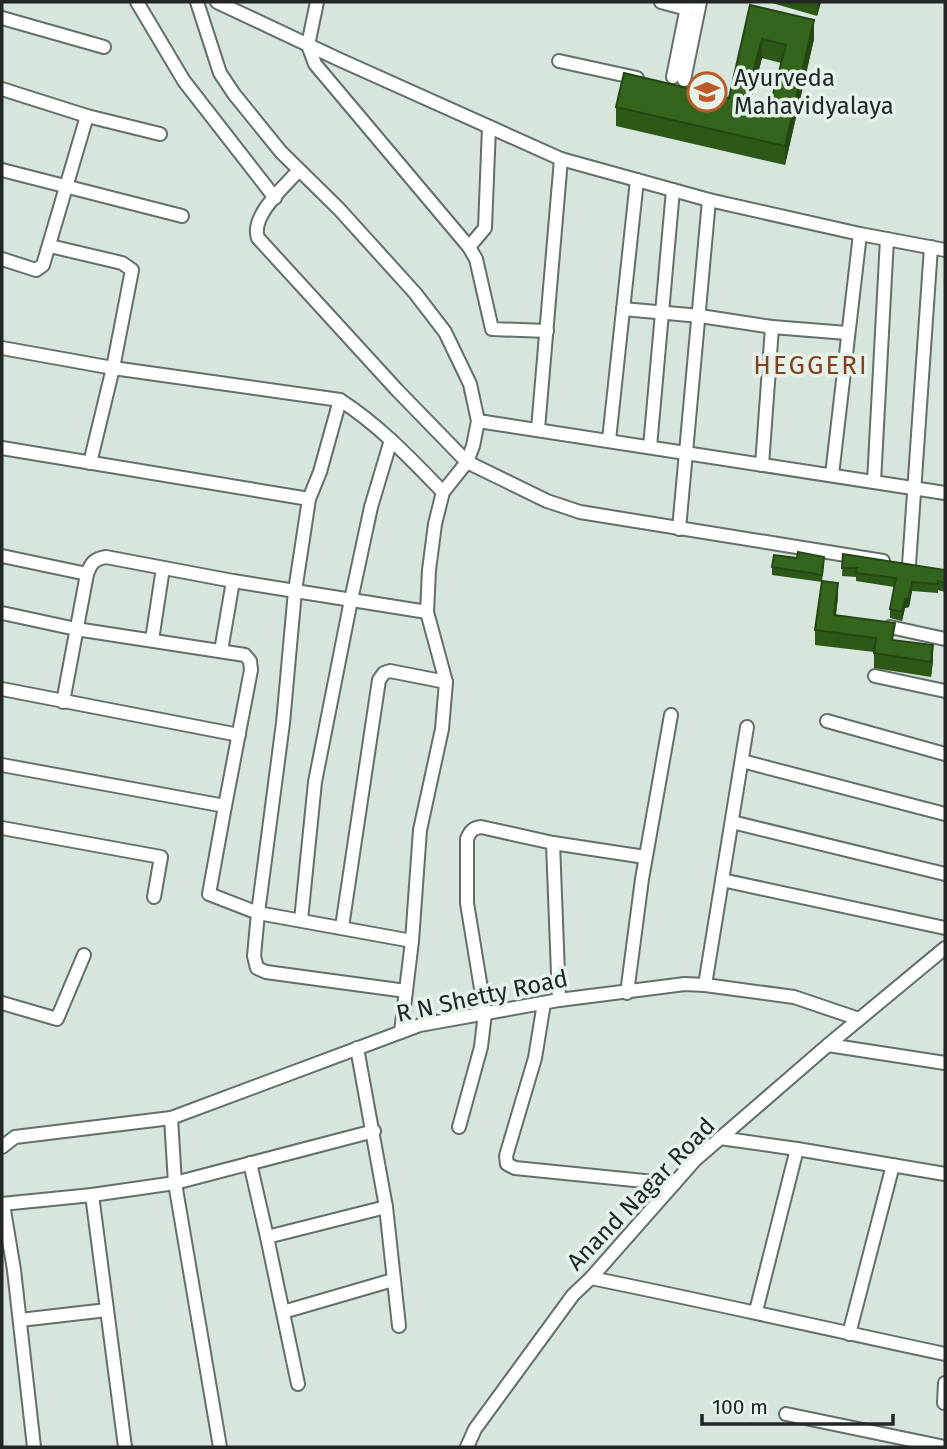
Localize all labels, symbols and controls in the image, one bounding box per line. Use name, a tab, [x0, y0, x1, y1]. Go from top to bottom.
place label: Ayurveda Mahavidyalaya	[734, 64, 894, 120]
school or university icon: Ayurveda Mahavidyalaya	[686, 71, 728, 113]
district label: HEGGERI	[753, 350, 869, 381]
street label: R N Shetty Road	[394, 964, 570, 1028]
street label: Anand Nagar Road	[561, 1112, 721, 1276]
scale bar	[702, 1382, 893, 1426]
text: 100 m	[712, 1394, 768, 1420]

